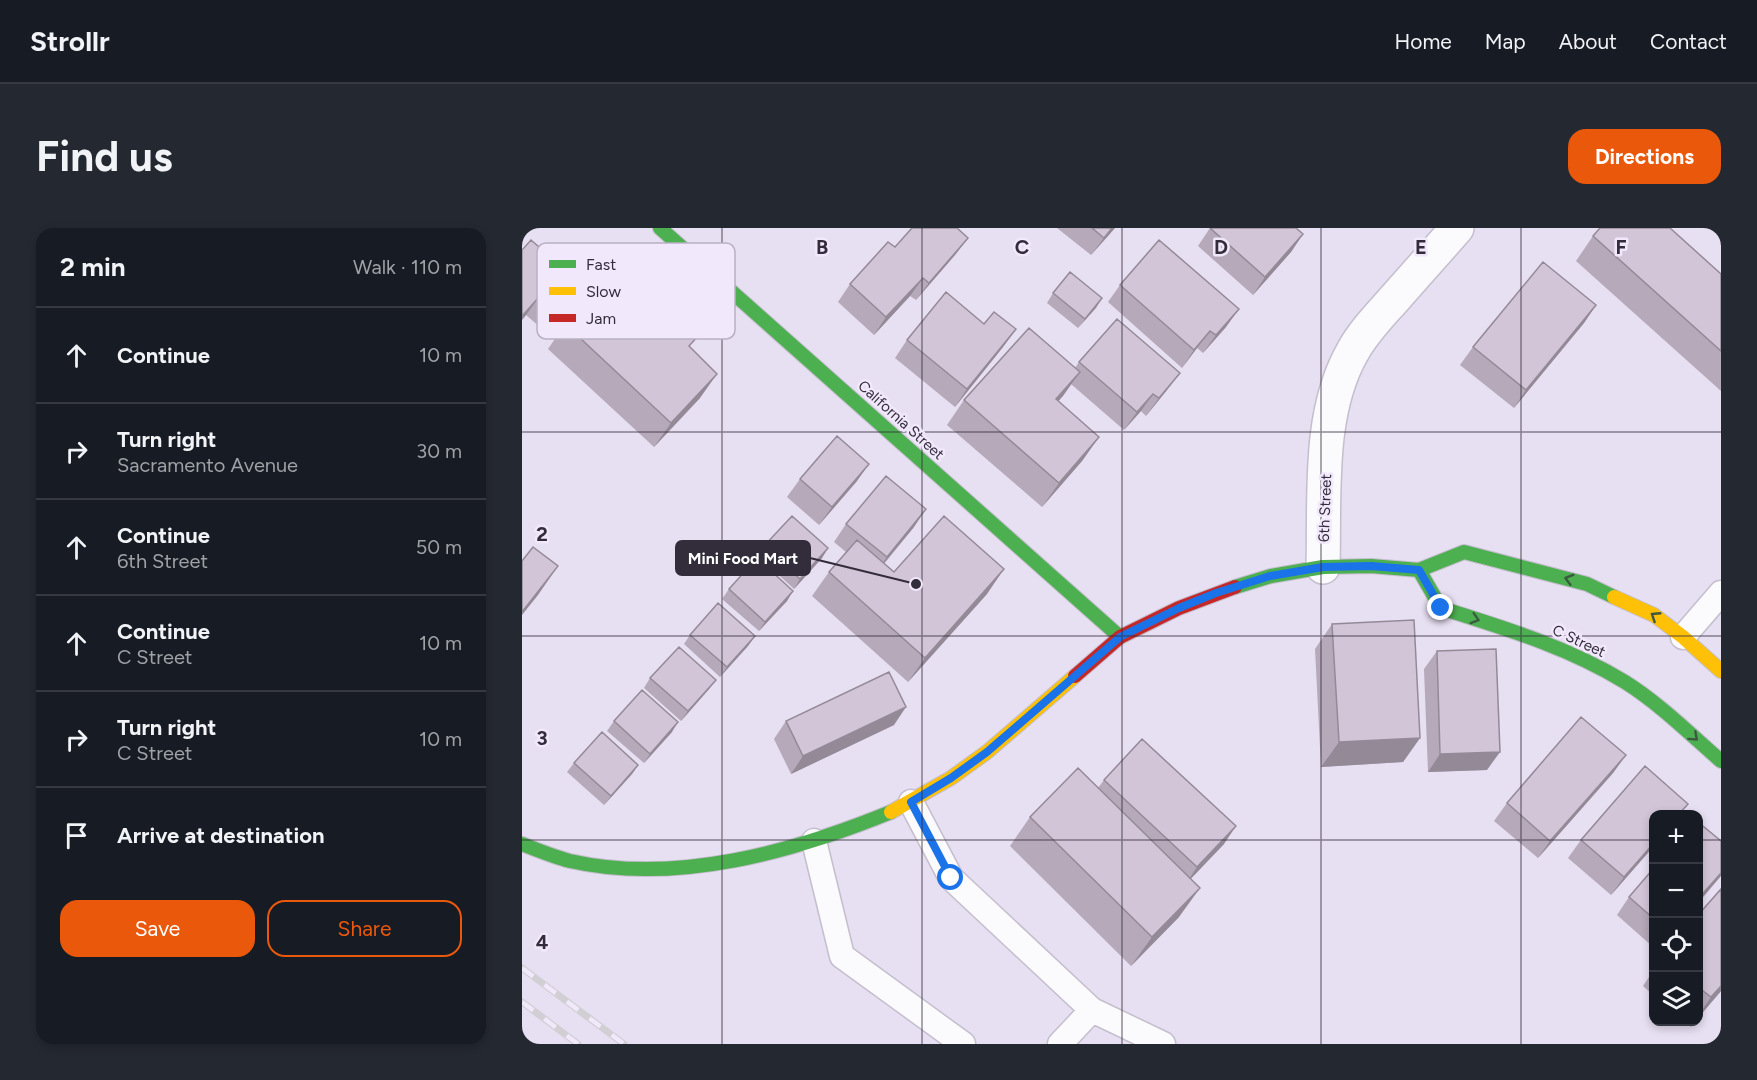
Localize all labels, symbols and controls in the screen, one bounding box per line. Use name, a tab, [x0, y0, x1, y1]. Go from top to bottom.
text: Strollr	[30, 24, 110, 58]
text: Home	[1395, 29, 1452, 54]
text: Map	[1485, 29, 1526, 54]
text: About	[1559, 29, 1617, 54]
text: Contact	[1650, 29, 1727, 54]
button: Directions	[1568, 129, 1721, 184]
text: Find us	[36, 131, 173, 182]
text: B	[816, 235, 828, 259]
text: C	[1015, 235, 1029, 259]
text: D	[1214, 235, 1228, 259]
text: E	[1415, 235, 1427, 259]
text: F	[1615, 235, 1627, 259]
legend	[537, 243, 735, 339]
text: 2 min	[60, 251, 126, 283]
text: Walk · 110 m	[353, 255, 462, 279]
text: Fast	[586, 255, 616, 274]
text: Slow	[586, 282, 621, 301]
text: Jam	[586, 309, 616, 328]
icon: ahead	[60, 339, 93, 372]
text: Continue	[117, 342, 210, 369]
text: 10 m	[419, 343, 462, 367]
street label: California Street	[854, 377, 948, 464]
text: Turn right	[117, 426, 216, 453]
icon: right	[60, 435, 93, 468]
text: 30 m	[416, 439, 462, 463]
text: Sacramento Avenue	[117, 453, 298, 477]
street label: 6th Street	[1315, 473, 1335, 542]
text: Continue	[117, 522, 210, 549]
text: 2	[536, 522, 548, 546]
icon: ahead	[60, 531, 93, 564]
text: 50 m	[416, 535, 462, 559]
callout: Mini Food Mart	[676, 541, 810, 575]
text: 6th Street	[117, 549, 208, 573]
text: Mini Food Mart	[688, 549, 798, 568]
one-way arrow	[1565, 574, 1575, 586]
route end	[1427, 594, 1453, 620]
one-way arrow	[1469, 612, 1480, 624]
one-way arrow	[1651, 612, 1661, 624]
text: Continue	[117, 618, 210, 645]
street label: C Street	[1550, 621, 1609, 661]
icon: ahead	[60, 627, 93, 660]
text: 10 m	[419, 631, 462, 655]
text: C Street	[117, 645, 192, 669]
text: Turn right	[117, 714, 216, 741]
icon: right	[60, 723, 93, 756]
text: 3	[536, 726, 548, 750]
text: 10 m	[419, 727, 462, 751]
one-way arrow	[1687, 730, 1698, 741]
text: C Street	[117, 741, 192, 765]
map controls	[1649, 810, 1703, 1026]
button: +	[1649, 810, 1703, 864]
icon: arrive	[60, 819, 93, 852]
text: Arrive at destination	[117, 822, 325, 849]
route start	[937, 864, 963, 890]
button: −	[1649, 864, 1703, 918]
button: Save	[60, 900, 255, 957]
button: Share	[267, 900, 462, 957]
button: locate	[1649, 918, 1703, 972]
text: 4	[536, 930, 549, 954]
button: layers	[1649, 972, 1703, 1026]

